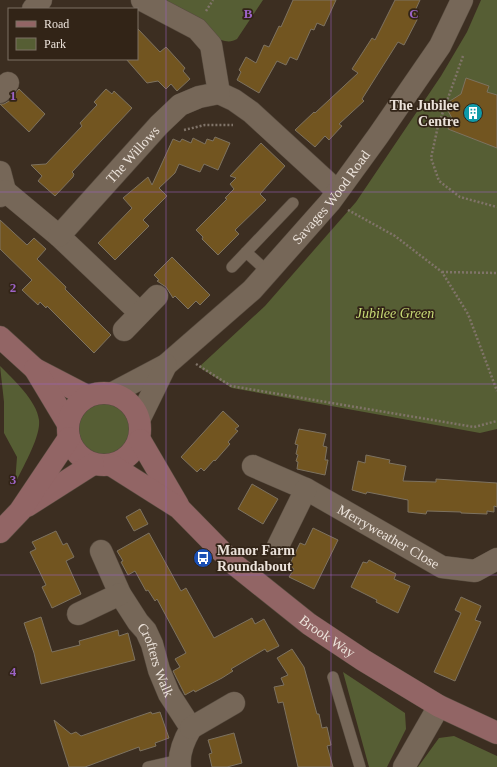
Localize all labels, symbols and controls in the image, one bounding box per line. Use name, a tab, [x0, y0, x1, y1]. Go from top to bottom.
text: B	[244, 6, 253, 21]
text: C	[409, 6, 419, 21]
legend	[8, 8, 138, 60]
text: Road	[44, 17, 69, 31]
text: Park	[44, 37, 66, 51]
text: 1	[10, 88, 16, 103]
place label: The Jubilee Centre	[389, 98, 459, 129]
building icon: The Jubilee Centre	[462, 102, 484, 124]
street label: The Willows	[103, 123, 163, 186]
street label: Savages Wood Road	[289, 148, 373, 247]
text: 2	[10, 280, 16, 295]
park label: Jubilee Green	[356, 306, 434, 321]
text: 3	[10, 472, 17, 487]
street label: Merryweather Close	[335, 502, 442, 572]
place label: Manor Farm Roundabout	[217, 543, 295, 574]
bus stop icon: Manor Farm Roundabout	[192, 547, 214, 569]
street label: Brook Way	[296, 612, 358, 660]
street label: Crofters Walk	[134, 620, 176, 699]
text: 4	[10, 664, 17, 679]

